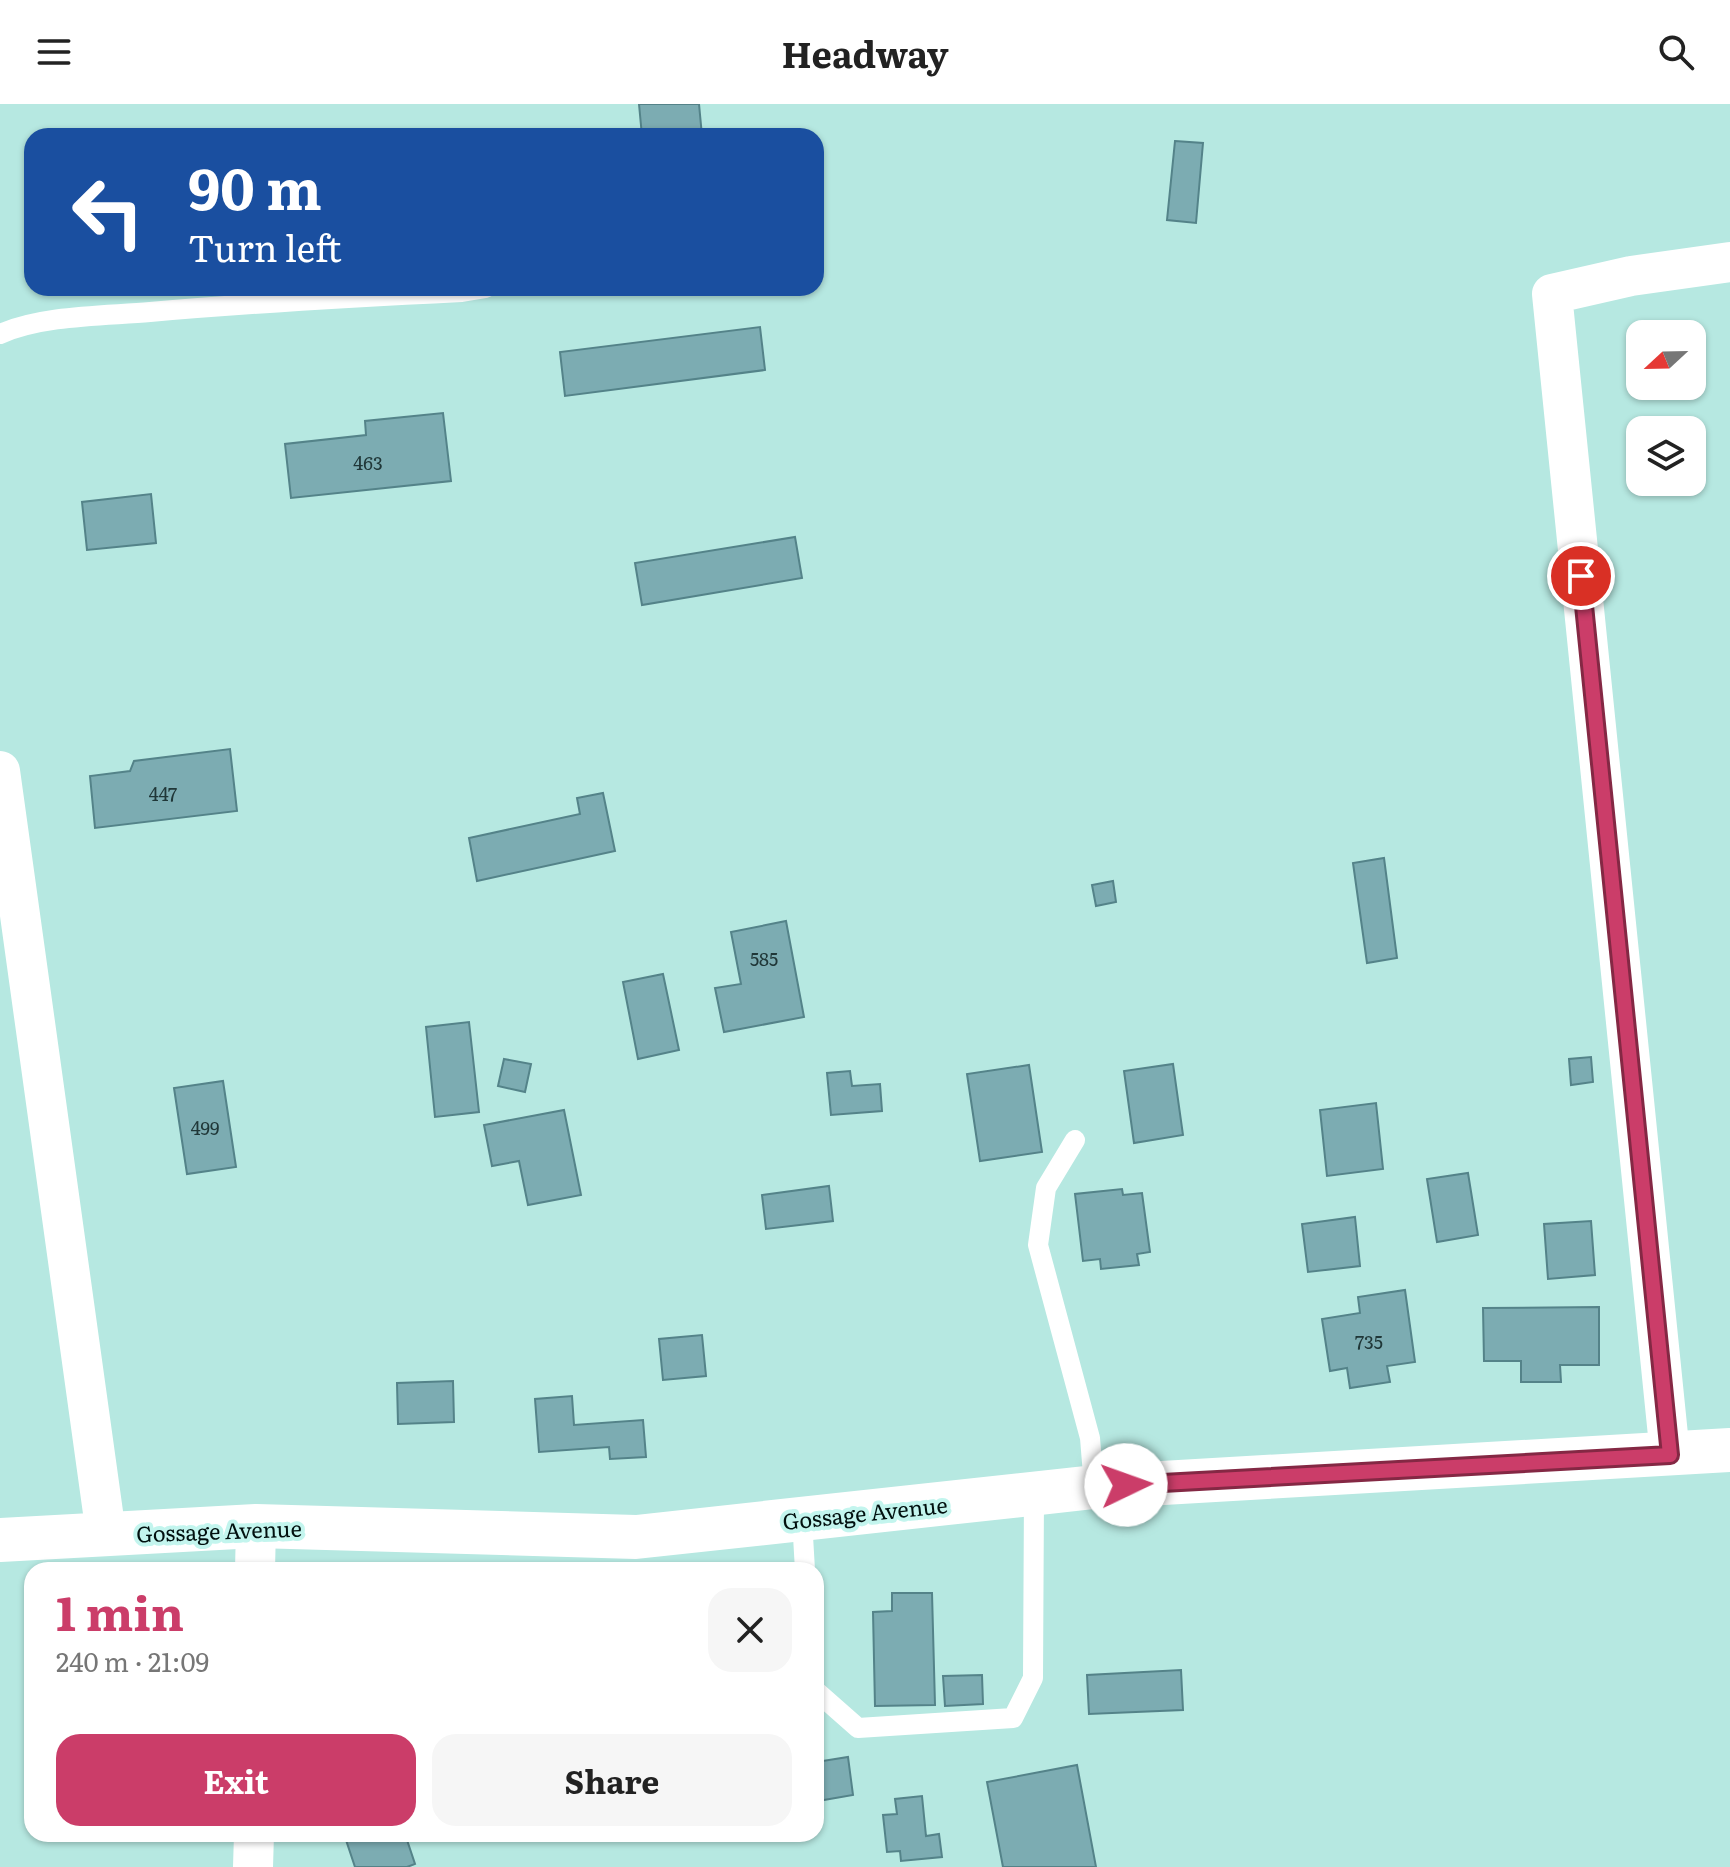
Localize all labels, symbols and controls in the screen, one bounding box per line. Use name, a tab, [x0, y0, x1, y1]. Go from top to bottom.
text: Headway	[781, 26, 949, 79]
icon: menu	[32, 30, 76, 74]
icon: search	[1654, 30, 1698, 74]
text: 90 m	[188, 144, 322, 227]
icon: left	[56, 160, 160, 264]
text: Turn left	[188, 220, 342, 273]
north arrow	[1626, 320, 1706, 400]
map controls	[1626, 320, 1706, 496]
button: layers	[1626, 416, 1706, 496]
house number: 463	[353, 449, 383, 476]
pin	[1547, 542, 1615, 610]
icon: arrive	[1559, 554, 1603, 598]
house number: 447	[149, 780, 177, 807]
house number: 585	[750, 945, 778, 972]
house number: 499	[191, 1114, 219, 1141]
house number: 735	[1355, 1328, 1383, 1355]
position arrow	[1084, 1443, 1168, 1527]
street label: Gossage Avenue	[781, 1487, 949, 1537]
street label: Gossage Avenue	[136, 1511, 302, 1549]
text: 1 min	[56, 1575, 184, 1646]
button: close	[708, 1588, 792, 1672]
text: 240 m · 21:09	[56, 1641, 209, 1680]
button: Exit	[56, 1734, 416, 1826]
button: Share	[432, 1734, 792, 1826]

